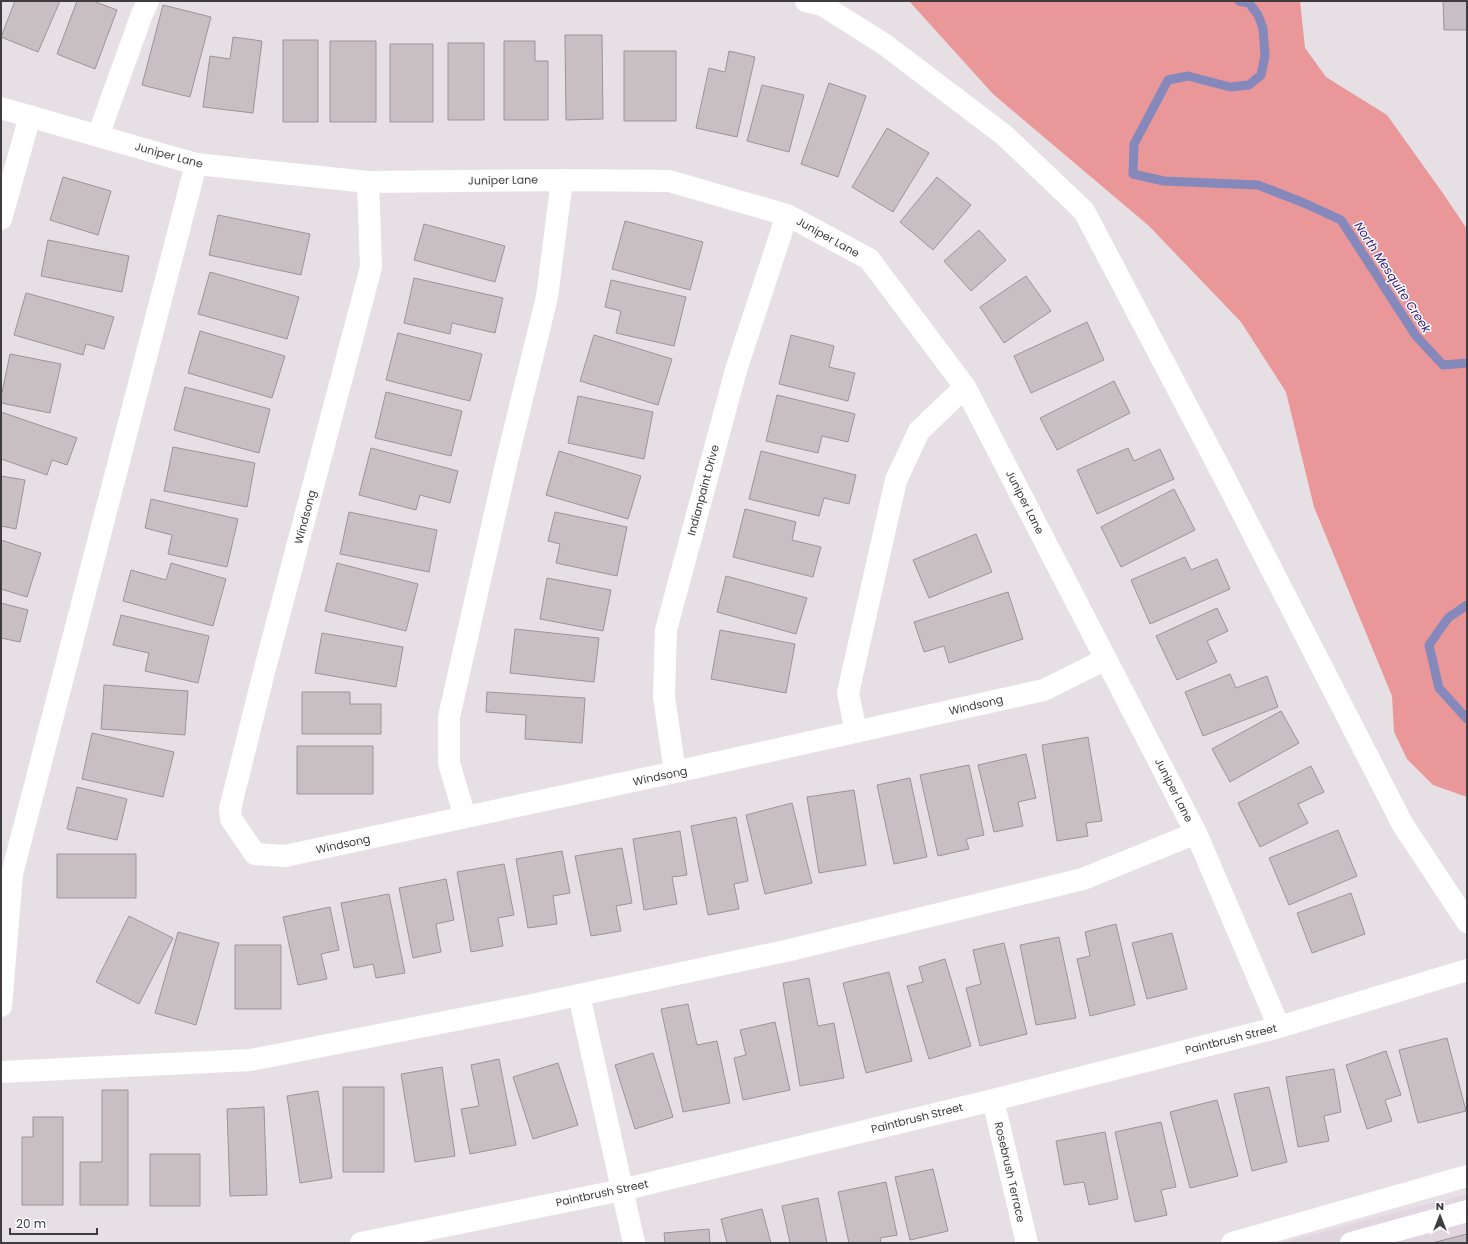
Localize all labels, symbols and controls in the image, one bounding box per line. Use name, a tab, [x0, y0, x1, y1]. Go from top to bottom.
street label: Juniper Lane	[133, 138, 205, 172]
street label: Juniper Lane	[468, 171, 538, 189]
street label: Juniper Lane	[794, 213, 863, 261]
water label: North Mesquite Creek	[1351, 218, 1436, 336]
street label: Indianpaint Drive	[683, 443, 723, 537]
street label: Juniper Lane	[1002, 467, 1048, 537]
street label: Windsong	[290, 488, 320, 546]
street label: Windsong	[947, 691, 1005, 719]
street label: Juniper Lane	[1151, 755, 1197, 825]
street label: Windsong	[631, 762, 689, 790]
street label: Windsong	[314, 830, 372, 858]
street label: Paintbrush Street	[1183, 1020, 1279, 1058]
street label: Paintbrush Street	[869, 1099, 965, 1137]
street label: Rosebrush Terrace	[991, 1120, 1029, 1224]
street label: Paintbrush Street	[554, 1175, 650, 1211]
north arrow	[1420, 1196, 1460, 1236]
text: N	[1436, 1198, 1444, 1214]
scale bar	[10, 1210, 97, 1236]
text: 20 m	[16, 1215, 46, 1232]

